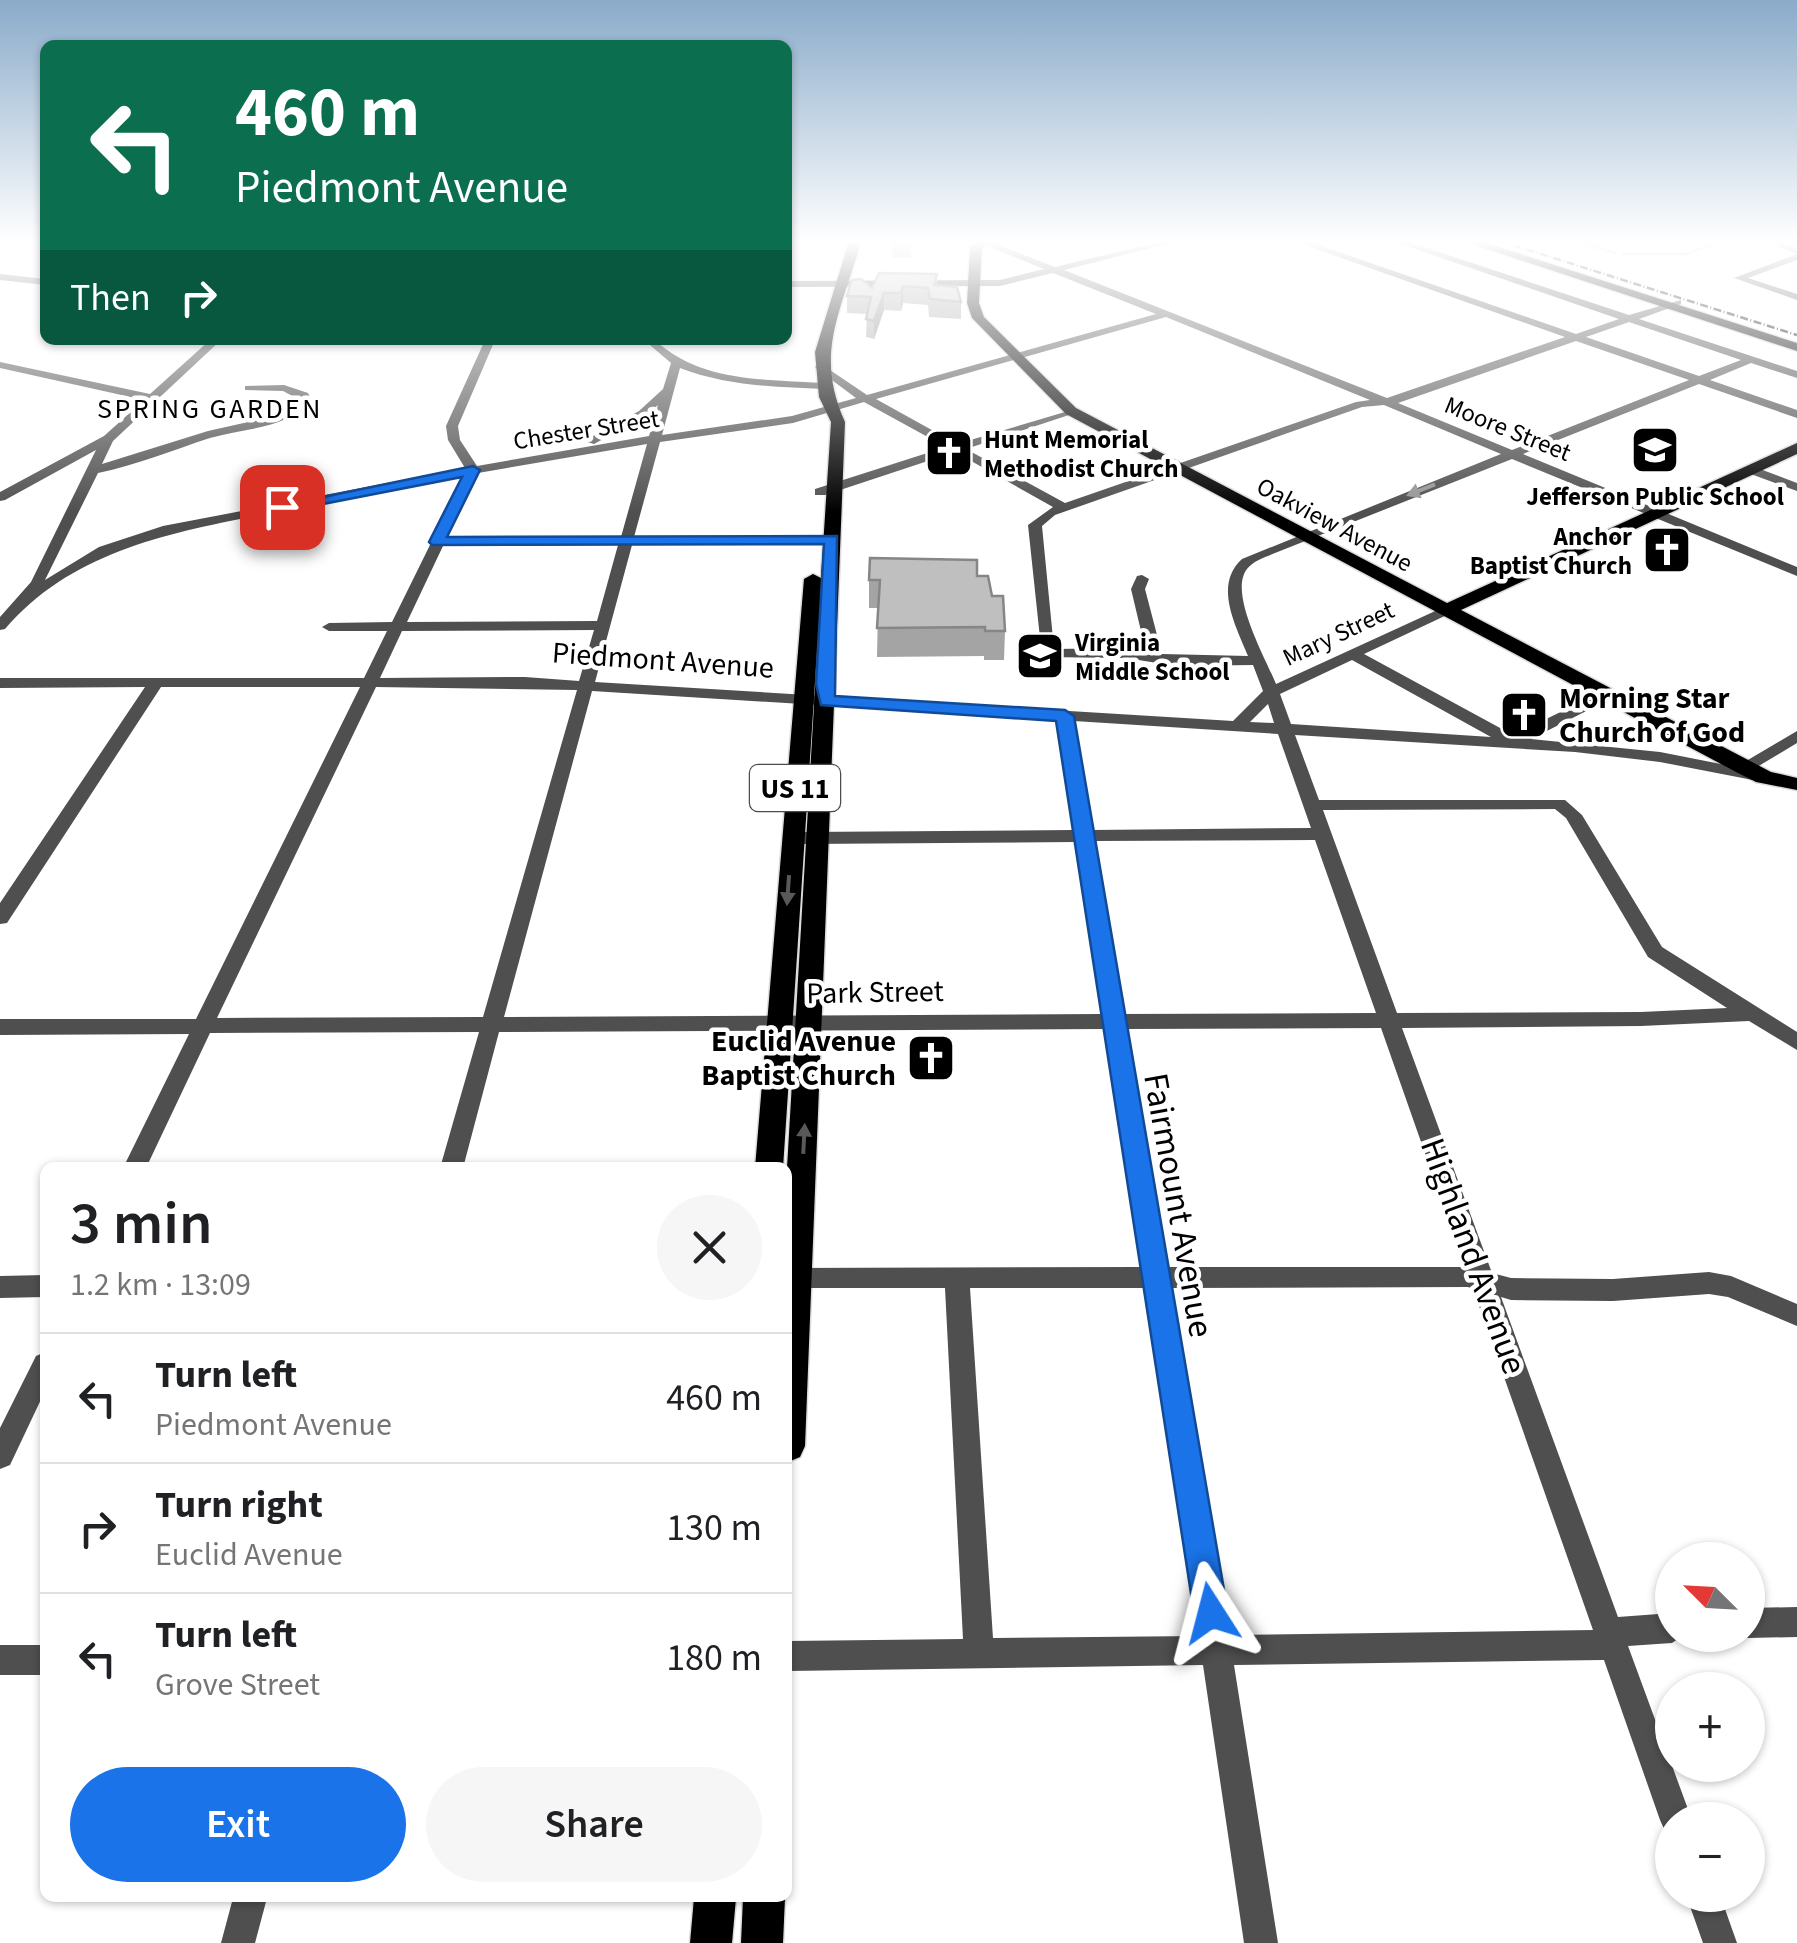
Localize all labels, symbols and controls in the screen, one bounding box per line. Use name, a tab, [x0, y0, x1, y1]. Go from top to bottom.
text: 460 m	[235, 63, 420, 163]
icon: left	[70, 80, 200, 210]
text: Piedmont Avenue	[235, 156, 568, 220]
icon: right	[171, 270, 226, 325]
text: Then	[70, 271, 151, 325]
street label: Moore Street	[1439, 387, 1577, 471]
district label: SPRING GARDEN	[97, 389, 323, 429]
street label: Chester Street	[511, 401, 662, 459]
place label: Hunt Memorial Methodist Church	[984, 422, 1179, 487]
school or university icon: Jefferson Public School	[1629, 424, 1681, 476]
church icon: Hunt Memorial Methodist Church	[923, 427, 975, 479]
pin	[240, 465, 325, 550]
street label: Oakview Avenue	[1250, 469, 1419, 581]
place label: Jefferson Public School	[1526, 479, 1784, 515]
icon: arrive	[255, 480, 310, 535]
one-way arrow	[1405, 482, 1435, 498]
place label: Anchor Baptist Church	[1470, 519, 1632, 584]
church icon: Anchor Baptist Church	[1641, 524, 1693, 576]
street label: Mary Street	[1277, 592, 1401, 675]
place label: Virginia Middle School	[1074, 625, 1229, 690]
school or university icon: Virginia Middle School	[1014, 630, 1066, 682]
street label: Piedmont Avenue	[551, 631, 775, 690]
place label: Morning Star Church of God	[1559, 677, 1745, 754]
church icon: Morning Star Church of God	[1498, 689, 1550, 741]
road number: US 11	[750, 765, 840, 811]
one-way arrow	[780, 875, 796, 906]
street label: Park Street	[806, 970, 944, 1015]
place label: Euclid Avenue Baptist Church	[701, 1020, 896, 1097]
church icon: Euclid Avenue Baptist Church	[905, 1032, 957, 1084]
street label: Fairmount Avenue	[1130, 1069, 1226, 1341]
one-way arrow	[797, 1123, 813, 1155]
street label: Highland Avenue	[1407, 1131, 1539, 1381]
text: 3 min	[70, 1182, 213, 1267]
button: close	[657, 1195, 762, 1300]
text: 1.2 km · 13:09	[70, 1262, 251, 1308]
text: Turn left	[155, 1348, 297, 1402]
icon: left	[70, 1371, 125, 1426]
text: 460 m	[666, 1371, 762, 1425]
text: Piedmont Avenue	[155, 1402, 392, 1448]
text: Turn right	[155, 1478, 323, 1532]
icon: right	[70, 1501, 125, 1556]
text: 130 m	[666, 1501, 762, 1555]
text: Euclid Avenue	[155, 1532, 343, 1578]
north arrow	[1655, 1542, 1765, 1652]
map controls	[1655, 1542, 1765, 1912]
position arrow	[1159, 1561, 1263, 1665]
text: Turn left	[155, 1608, 297, 1662]
icon: left	[70, 1631, 125, 1686]
text: 180 m	[666, 1631, 762, 1685]
text: Grove Street	[155, 1662, 320, 1708]
button: +	[1655, 1672, 1765, 1782]
button: Exit	[70, 1767, 406, 1882]
button: Share	[426, 1767, 762, 1882]
button: −	[1655, 1802, 1765, 1912]

